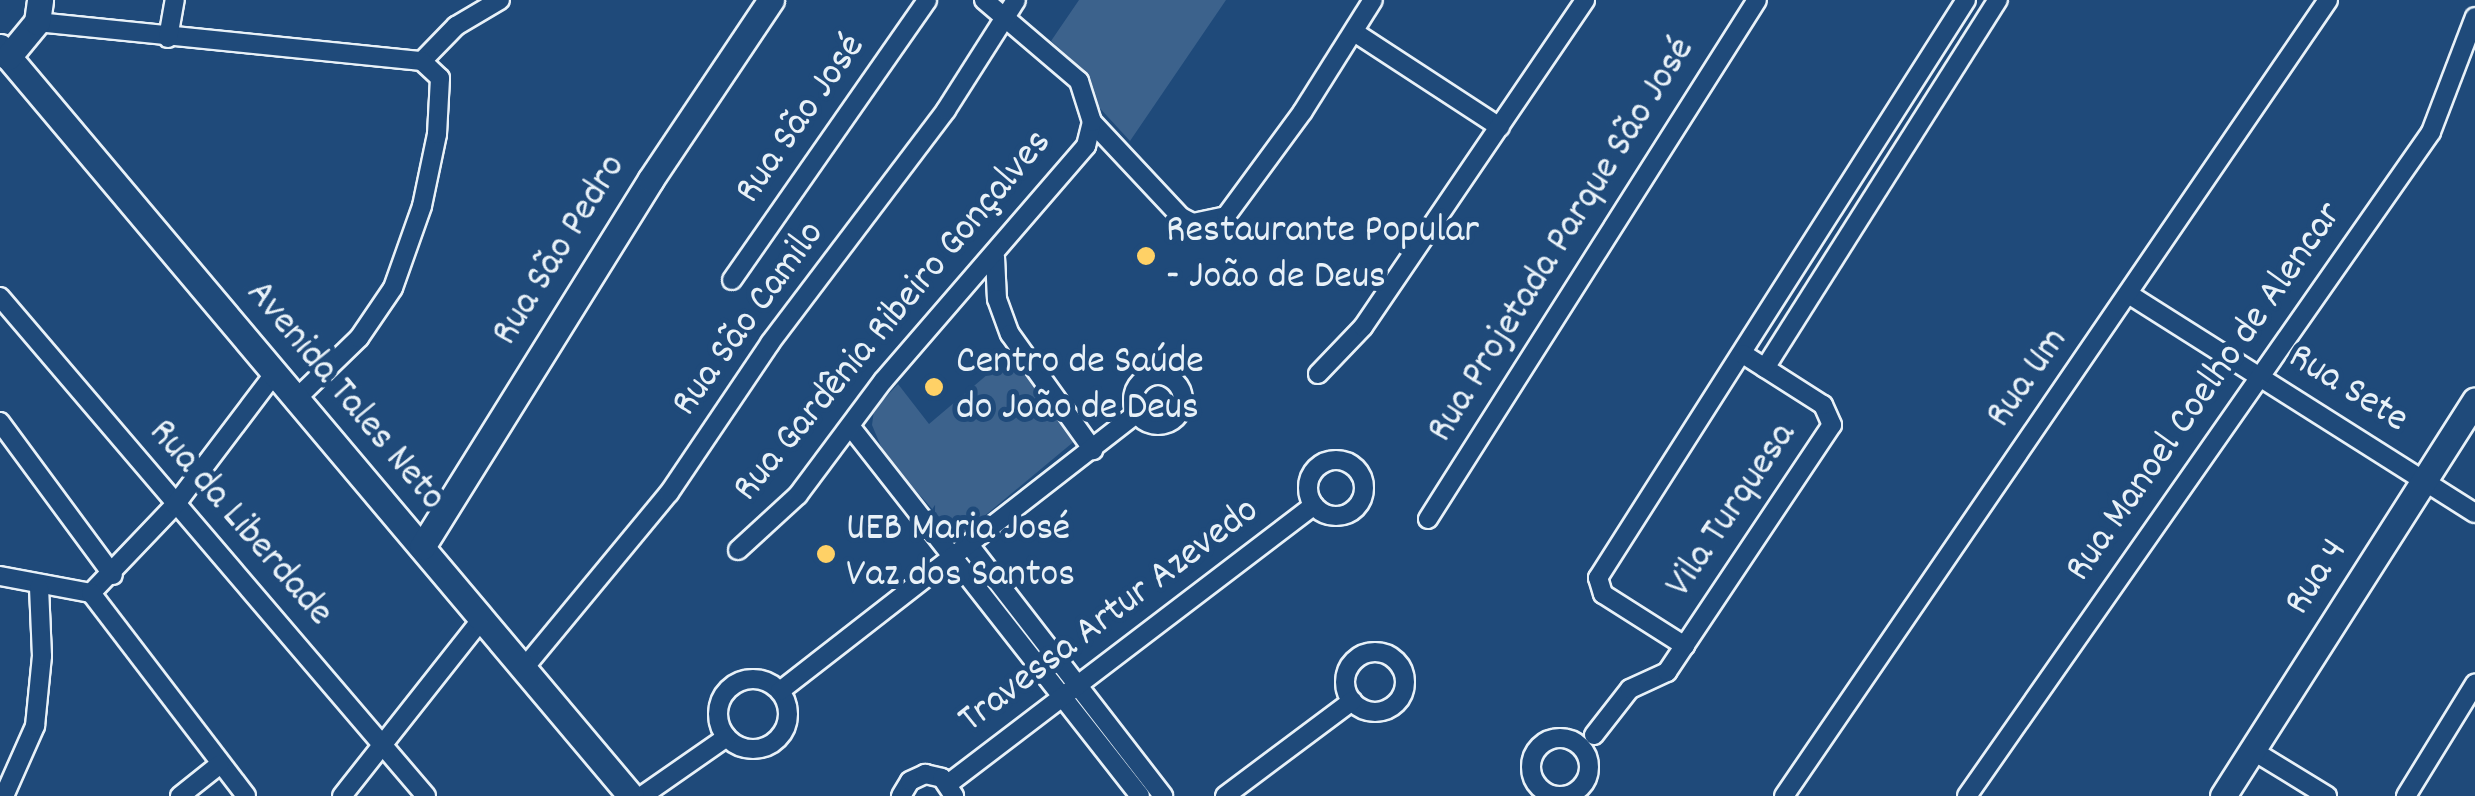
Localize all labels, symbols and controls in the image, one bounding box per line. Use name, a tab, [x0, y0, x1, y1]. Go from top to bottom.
street label: Rua São José	[726, 26, 878, 214]
street label: Rua Projetada Parque São José	[1419, 30, 1707, 452]
street label: Rua Gardênia Ribeiro Gonçalves	[724, 121, 1064, 513]
street label: Rua São Pedro	[483, 147, 639, 355]
street label: Rua Manoel Coelho de Alencar	[2057, 194, 2355, 592]
place label: Restaurante Popular - João de Deus	[1166, 209, 1479, 303]
street label: Rua São Camilo	[663, 213, 837, 427]
marker: Restaurante Popular - João de Deus	[1135, 245, 1157, 267]
street label: Avenida Tales Neto	[234, 272, 454, 522]
street label: Rua Um	[1977, 320, 2081, 438]
street label: Rua Sete	[2278, 335, 2416, 445]
place label: Centro de Saúde do João de Deus	[956, 340, 1204, 434]
marker: Centro de Saúde do João de Deus	[921, 374, 947, 400]
street label: Rua da Liberdade	[136, 411, 342, 637]
street label: Vila Turquesa	[1657, 415, 1809, 607]
street label: Travessa Artur Azevedo	[950, 488, 1270, 746]
place label: UEB Maria José Vaz dos Santos	[846, 507, 1075, 601]
street label: Rua 4	[2276, 531, 2360, 625]
marker: UEB Maria José Vaz dos Santos	[815, 543, 837, 565]

